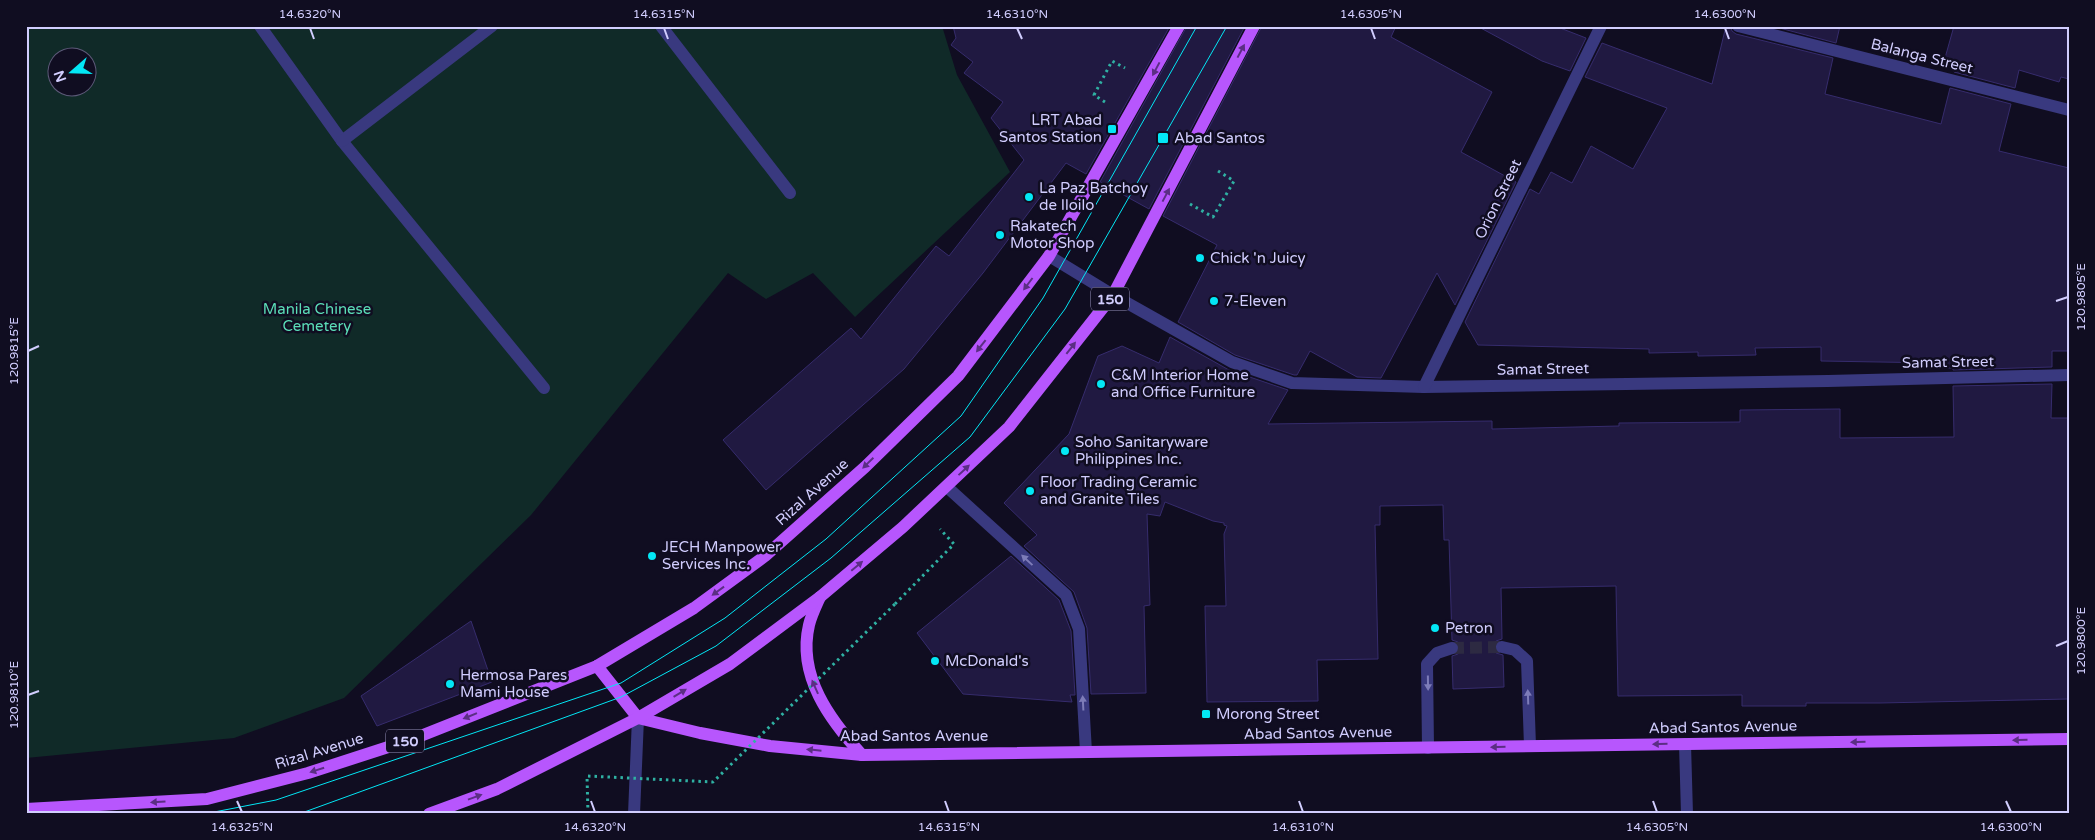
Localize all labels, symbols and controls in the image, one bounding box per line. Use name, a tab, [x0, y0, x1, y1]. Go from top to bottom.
text: 14.6320°N	[279, 7, 341, 21]
text: 14.6315°N	[633, 7, 695, 21]
text: 14.6310°N	[986, 7, 1048, 21]
text: 14.6305°N	[1340, 7, 1402, 21]
text: 14.6300°N	[1694, 7, 1756, 21]
street label: Balanga Street	[1869, 35, 1975, 77]
one-way arrow	[1237, 44, 1245, 59]
north arrow	[48, 48, 98, 98]
one-way arrow	[1151, 62, 1160, 76]
text: N	[50, 68, 70, 84]
place label: LRT Abad Santos Station	[999, 111, 1102, 146]
marker: LRT Abad Santos Station	[1106, 123, 1118, 135]
place label: Abad Santos	[1174, 129, 1265, 147]
marker: Abad Santos	[1156, 131, 1170, 145]
street label: Orion Street	[1471, 156, 1525, 242]
place label: La Paz Batchoy de Iloilo	[1039, 179, 1148, 214]
one-way arrow	[1162, 188, 1170, 203]
marker: La Paz Batchoy de Iloilo	[1023, 191, 1035, 203]
place label: Rakatech Motor Shop	[1010, 217, 1095, 252]
marker: Rakatech Motor Shop	[994, 229, 1006, 241]
place label: Chick 'n Juicy	[1210, 249, 1306, 267]
marker: Chick 'n Juicy	[1194, 252, 1206, 264]
text: 120.9805°E	[2074, 263, 2088, 331]
one-way arrow	[1023, 277, 1033, 291]
road number: 150	[1091, 288, 1129, 310]
place label: 7-Eleven	[1224, 292, 1286, 310]
marker: 7-Eleven	[1208, 295, 1220, 307]
park label: Manila Chinese Cemetery	[263, 300, 371, 335]
text: 120.9815°E	[7, 317, 21, 385]
one-way arrow	[975, 339, 986, 352]
one-way arrow	[1066, 342, 1077, 355]
street label: Samat Street	[1902, 352, 1995, 372]
street label: Samat Street	[1497, 359, 1590, 379]
place label: C&M Interior Home and Office Furniture	[1111, 366, 1255, 401]
marker: C&M Interior Home and Office Furniture	[1095, 378, 1107, 390]
place label: Soho Sanitaryware Philippines Inc.	[1075, 433, 1208, 468]
marker: Soho Sanitaryware Philippines Inc.	[1059, 445, 1071, 457]
street label: Rizal Avenue	[772, 455, 852, 529]
one-way arrow	[863, 457, 875, 469]
one-way arrow	[958, 464, 970, 476]
place label: Floor Trading Ceramic and Granite Tiles	[1040, 473, 1197, 508]
marker: Floor Trading Ceramic and Granite Tiles	[1024, 485, 1036, 497]
place label: JECH Manpower Services Inc.	[662, 538, 781, 573]
marker: JECH Manpower Services Inc.	[646, 550, 658, 562]
one-way arrow	[1022, 554, 1034, 566]
one-way arrow	[851, 560, 864, 571]
one-way arrow	[711, 586, 725, 596]
text: 120.9800°E	[2074, 607, 2088, 675]
place label: Petron	[1445, 619, 1493, 637]
marker: Petron	[1429, 622, 1441, 634]
place label: McDonald's	[945, 652, 1029, 670]
marker: McDonald's	[929, 655, 941, 667]
text: 120.9810°E	[7, 661, 21, 729]
place label: Hermosa Pares Mami House	[460, 666, 567, 701]
one-way arrow	[1424, 675, 1432, 691]
marker: Hermosa Pares Mami House	[444, 678, 456, 690]
one-way arrow	[811, 680, 819, 694]
one-way arrow	[674, 689, 687, 698]
one-way arrow	[1524, 689, 1532, 705]
one-way arrow	[1078, 695, 1086, 711]
place label: Morong Street	[1216, 705, 1320, 723]
marker: Morong Street	[1200, 708, 1212, 720]
one-way arrow	[462, 712, 477, 720]
street label: Abad Santos Avenue	[1649, 717, 1797, 737]
street label: Abad Santos Avenue	[1244, 723, 1392, 743]
street label: Abad Santos Avenue	[840, 727, 988, 745]
street label: Rizal Avenue	[273, 729, 365, 773]
road number: 150	[386, 729, 424, 752]
one-way arrow	[2012, 736, 2028, 744]
one-way arrow	[1849, 738, 1865, 746]
one-way arrow	[1652, 740, 1668, 748]
one-way arrow	[1489, 743, 1505, 751]
one-way arrow	[806, 746, 822, 754]
one-way arrow	[309, 767, 324, 774]
one-way arrow	[468, 793, 483, 801]
one-way arrow	[150, 799, 166, 807]
text: 14.6325°N	[211, 820, 273, 834]
text: 14.6320°N	[564, 820, 626, 834]
text: 14.6315°N	[918, 820, 980, 834]
text: 14.6310°N	[1272, 820, 1334, 834]
text: 14.6305°N	[1626, 820, 1688, 834]
text: 14.6300°N	[1980, 820, 2042, 834]

